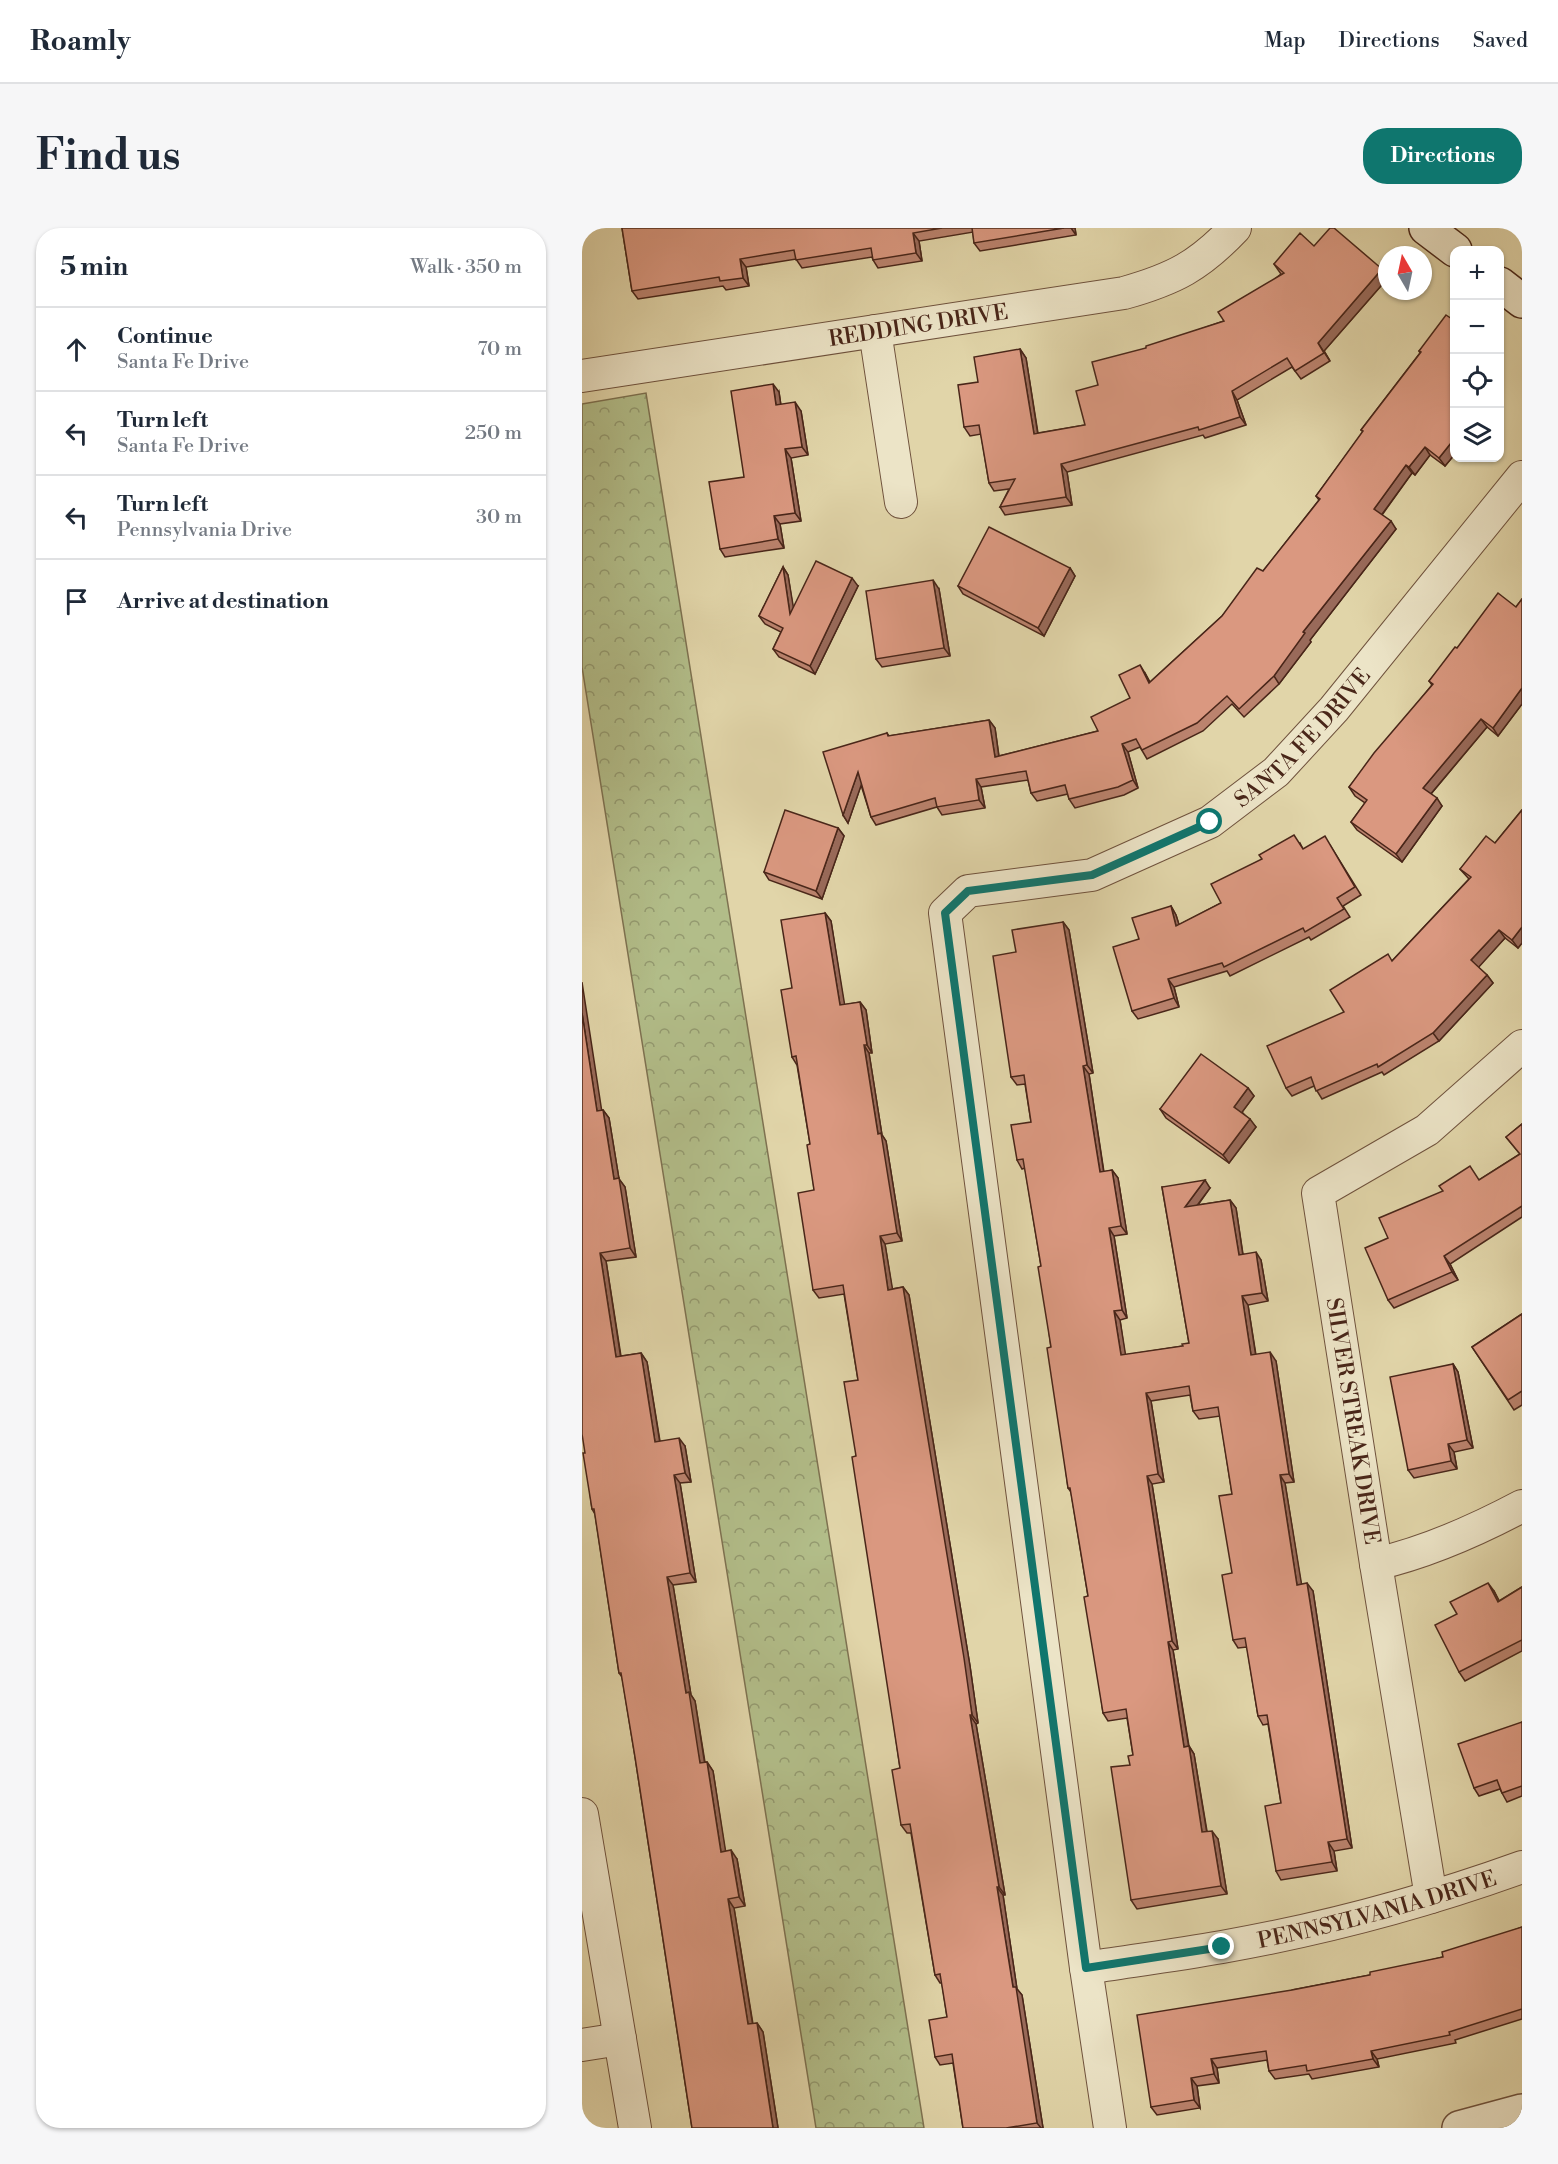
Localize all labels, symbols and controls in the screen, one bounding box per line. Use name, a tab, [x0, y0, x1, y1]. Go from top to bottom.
text: Roamly	[30, 24, 131, 59]
text: Map	[1264, 28, 1306, 54]
text: Directions	[1339, 28, 1440, 54]
text: Saved	[1473, 28, 1528, 54]
button: Directions	[1363, 128, 1522, 184]
text: Find us	[36, 130, 180, 183]
north arrow	[1378, 246, 1432, 300]
map controls	[1450, 246, 1504, 462]
button: +	[1450, 246, 1504, 300]
text: 5 min	[60, 251, 128, 283]
text: Walk · 350 m	[410, 255, 522, 280]
street label: REDDING DRIVE	[827, 299, 1010, 353]
button: −	[1450, 300, 1504, 354]
text: Continue	[117, 323, 213, 350]
icon: ahead	[60, 333, 93, 366]
text: 70 m	[478, 337, 522, 362]
text: Santa Fe Drive	[117, 350, 249, 375]
button: locate	[1450, 354, 1504, 408]
text: Turn left	[117, 407, 208, 434]
button: layers	[1450, 408, 1504, 462]
icon: left	[60, 417, 93, 450]
text: 250 m	[465, 421, 522, 446]
text: Santa Fe Drive	[117, 434, 249, 459]
text: Turn left	[117, 491, 208, 518]
icon: left	[60, 501, 93, 534]
text: 30 m	[476, 505, 522, 530]
text: Pennsylvania Drive	[117, 518, 292, 543]
icon: arrive	[60, 585, 93, 618]
text: Arrive at destination	[117, 588, 329, 615]
street label: SANTA FE DRIVE	[1229, 663, 1377, 814]
route start	[1196, 808, 1222, 834]
street label: SILVER STREAK DRIVE	[1320, 1296, 1385, 1547]
street label: PENNSYLVANIA DRIVE	[1255, 1865, 1500, 1955]
route end	[1208, 1933, 1234, 1959]

